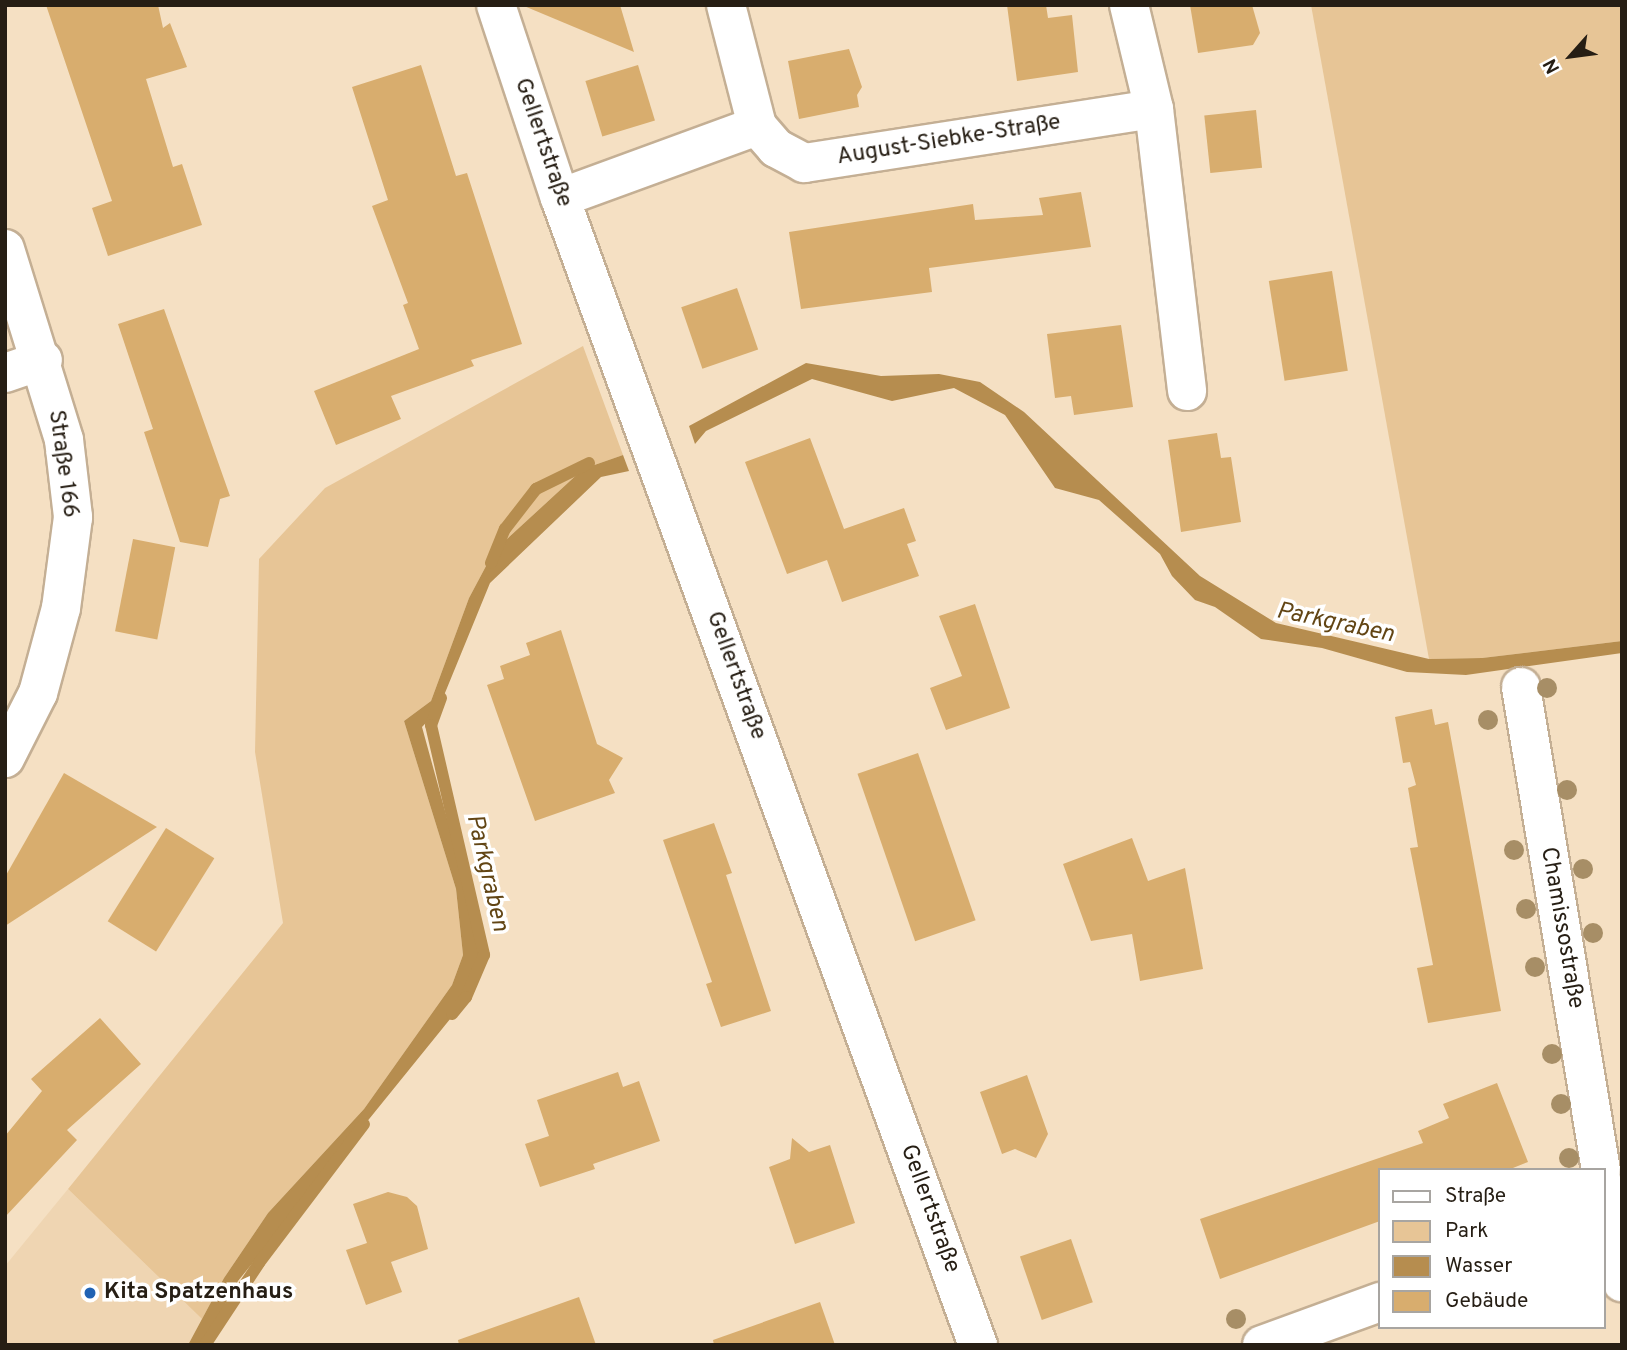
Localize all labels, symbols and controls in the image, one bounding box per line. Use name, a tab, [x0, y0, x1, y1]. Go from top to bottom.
north arrow	[1536, 21, 1606, 91]
text: N	[1539, 54, 1566, 78]
street label: Gellertstraße	[507, 75, 577, 211]
street label: August-Siebke-Straße	[835, 110, 1063, 172]
street label: Straße 166	[41, 408, 83, 520]
water label: Parkgraben	[1274, 597, 1396, 651]
street label: Gellertstraße	[699, 608, 771, 744]
water label: Parkgraben	[459, 812, 513, 934]
street label: Chamissostraße	[1533, 845, 1589, 1011]
street label: Gellertstraße	[893, 1141, 965, 1277]
legend	[1378, 1168, 1606, 1329]
text: Straße	[1445, 1183, 1506, 1210]
text: Park	[1445, 1218, 1488, 1245]
text: Wasser	[1445, 1253, 1512, 1280]
place label: Kita Spatzenhaus	[104, 1279, 293, 1307]
marker: Kita Spatzenhaus	[82, 1285, 98, 1301]
text: Gebäude	[1445, 1288, 1528, 1315]

